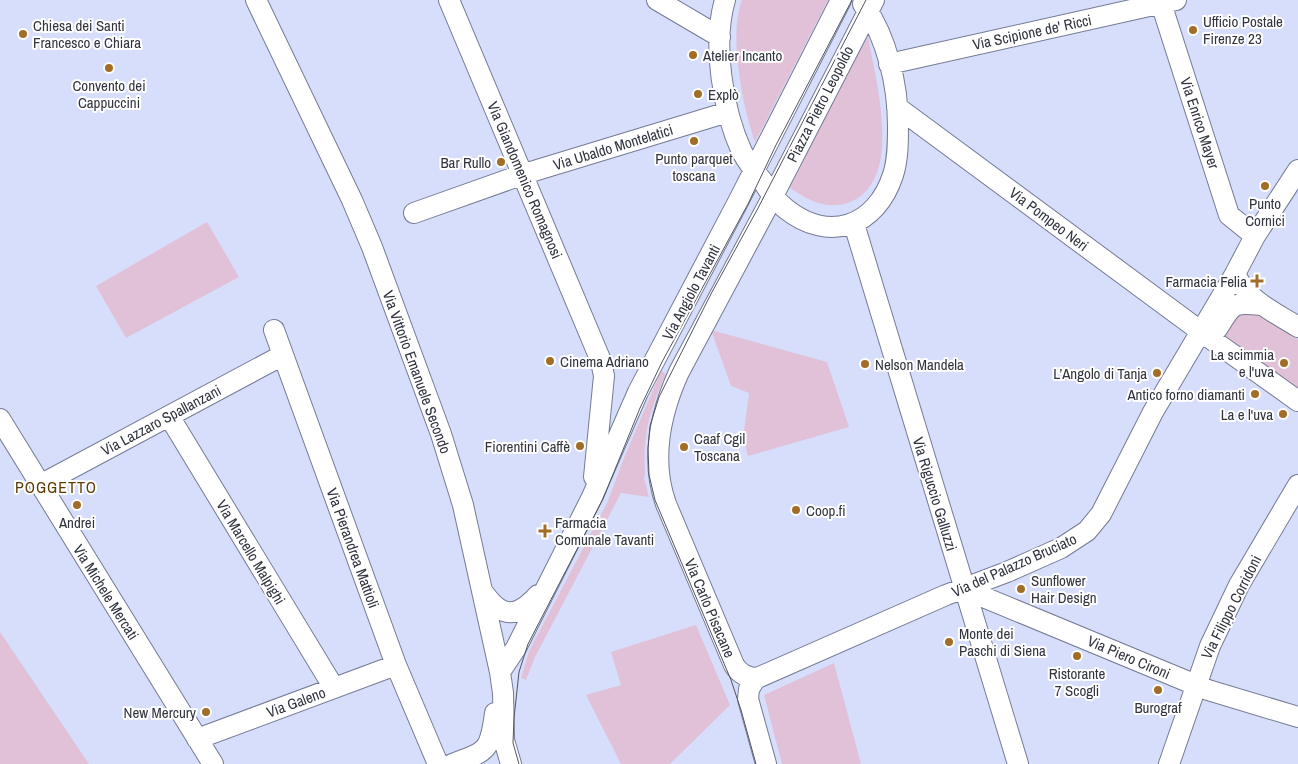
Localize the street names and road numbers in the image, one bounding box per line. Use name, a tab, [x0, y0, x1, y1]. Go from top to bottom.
street label: Via Scipione de' Ricci	[971, 9, 1093, 55]
street label: Piazza Pietro Leopoldo	[782, 42, 858, 166]
street label: Via Enrico Mayer	[1175, 75, 1225, 171]
street label: Via Giandomenico Romagnosi	[482, 98, 568, 262]
street label: Via Ubaldo Montelatici	[551, 119, 675, 175]
street label: Via Pompeo Neri	[1005, 182, 1093, 256]
street label: Via Angiolo Tavanti	[657, 240, 725, 344]
street label: Via Vittorio Emanuele Secondo	[378, 288, 456, 457]
street label: Via Lazzaro Spallanzani	[97, 379, 225, 461]
street label: Via Riguccio Galluzzi	[908, 434, 962, 554]
street label: Via Pierandrea Mattioli	[322, 485, 384, 611]
street label: Via Marcello Malpighi	[211, 496, 291, 608]
street label: Via del Palazzo Bruciato	[948, 528, 1080, 602]
street label: Via Michele Mercati	[68, 540, 144, 644]
street label: Via Filippo Corridoni	[1196, 551, 1266, 663]
street label: Via Carlo Pisacane	[680, 555, 740, 661]
street label: Via Piero Cironi	[1084, 630, 1174, 684]
street label: Via Galeno	[264, 682, 329, 722]

